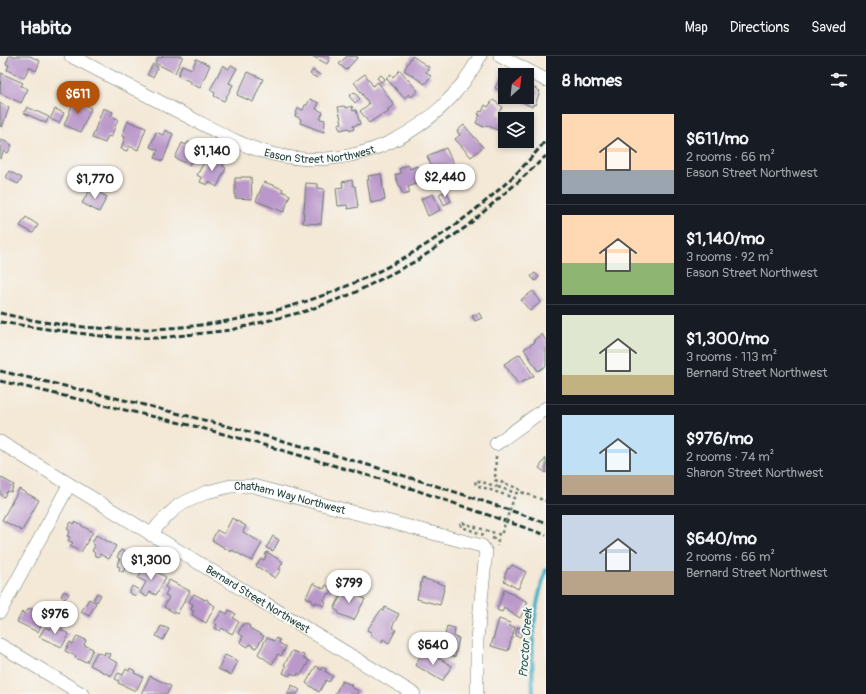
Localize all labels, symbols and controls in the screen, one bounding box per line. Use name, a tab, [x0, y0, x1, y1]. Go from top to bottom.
text: Habito	[20, 16, 71, 40]
text: Map	[685, 19, 708, 36]
text: Directions	[730, 19, 789, 36]
text: Saved	[811, 19, 846, 36]
north arrow	[498, 68, 534, 104]
map controls	[498, 68, 534, 148]
icon: filters	[828, 69, 850, 91]
text: 8 homes	[562, 70, 622, 91]
pin: $611	[54, 81, 102, 115]
text: $611	[66, 86, 90, 102]
button: layers	[498, 112, 534, 148]
text: $611/mo	[686, 128, 749, 149]
icon: home	[594, 130, 642, 178]
pin: $1,140	[179, 138, 245, 172]
street label: Eason Street Northwest	[263, 142, 377, 165]
text: $1,140	[194, 143, 230, 159]
text: 2 rooms · 66 m²	[686, 149, 775, 165]
pin: $2,440	[412, 164, 478, 198]
text: Eason Street Northwest	[686, 165, 818, 181]
pin: $1,770	[62, 166, 128, 200]
text: $2,440	[424, 169, 466, 185]
text: $1,770	[76, 171, 114, 187]
text: $1,140/mo	[686, 228, 765, 249]
icon: home	[594, 231, 642, 279]
text: 3 rooms · 92 m²	[686, 249, 774, 265]
text: Eason Street Northwest	[686, 265, 818, 281]
text: $1,300/mo	[686, 328, 769, 349]
icon: home	[594, 331, 642, 379]
text: 3 rooms · 113 m²	[686, 349, 777, 365]
text: Bernard Street Northwest	[686, 365, 827, 381]
text: $976/mo	[686, 428, 753, 449]
icon: home	[594, 431, 642, 479]
text: 2 rooms · 74 m²	[686, 449, 774, 465]
text: Sharon Street Northwest	[686, 465, 823, 481]
street label: Chatham Way Northwest	[234, 480, 347, 517]
text: $640/mo	[686, 528, 757, 549]
icon: home	[594, 531, 642, 579]
pin: $1,300	[118, 547, 184, 581]
text: 2 rooms · 66 m²	[686, 549, 775, 565]
text: $1,300	[131, 552, 171, 568]
street label: Bernard Street Northwest	[203, 562, 313, 636]
text: Bernard Street Northwest	[686, 565, 827, 581]
pin: $799	[325, 570, 373, 604]
text: $799	[335, 575, 363, 591]
pin: $976	[31, 601, 79, 635]
text: $976	[41, 606, 69, 622]
water label: Proctor Creek	[516, 607, 536, 678]
pin: $640	[409, 632, 457, 666]
text: $640	[417, 637, 449, 653]

